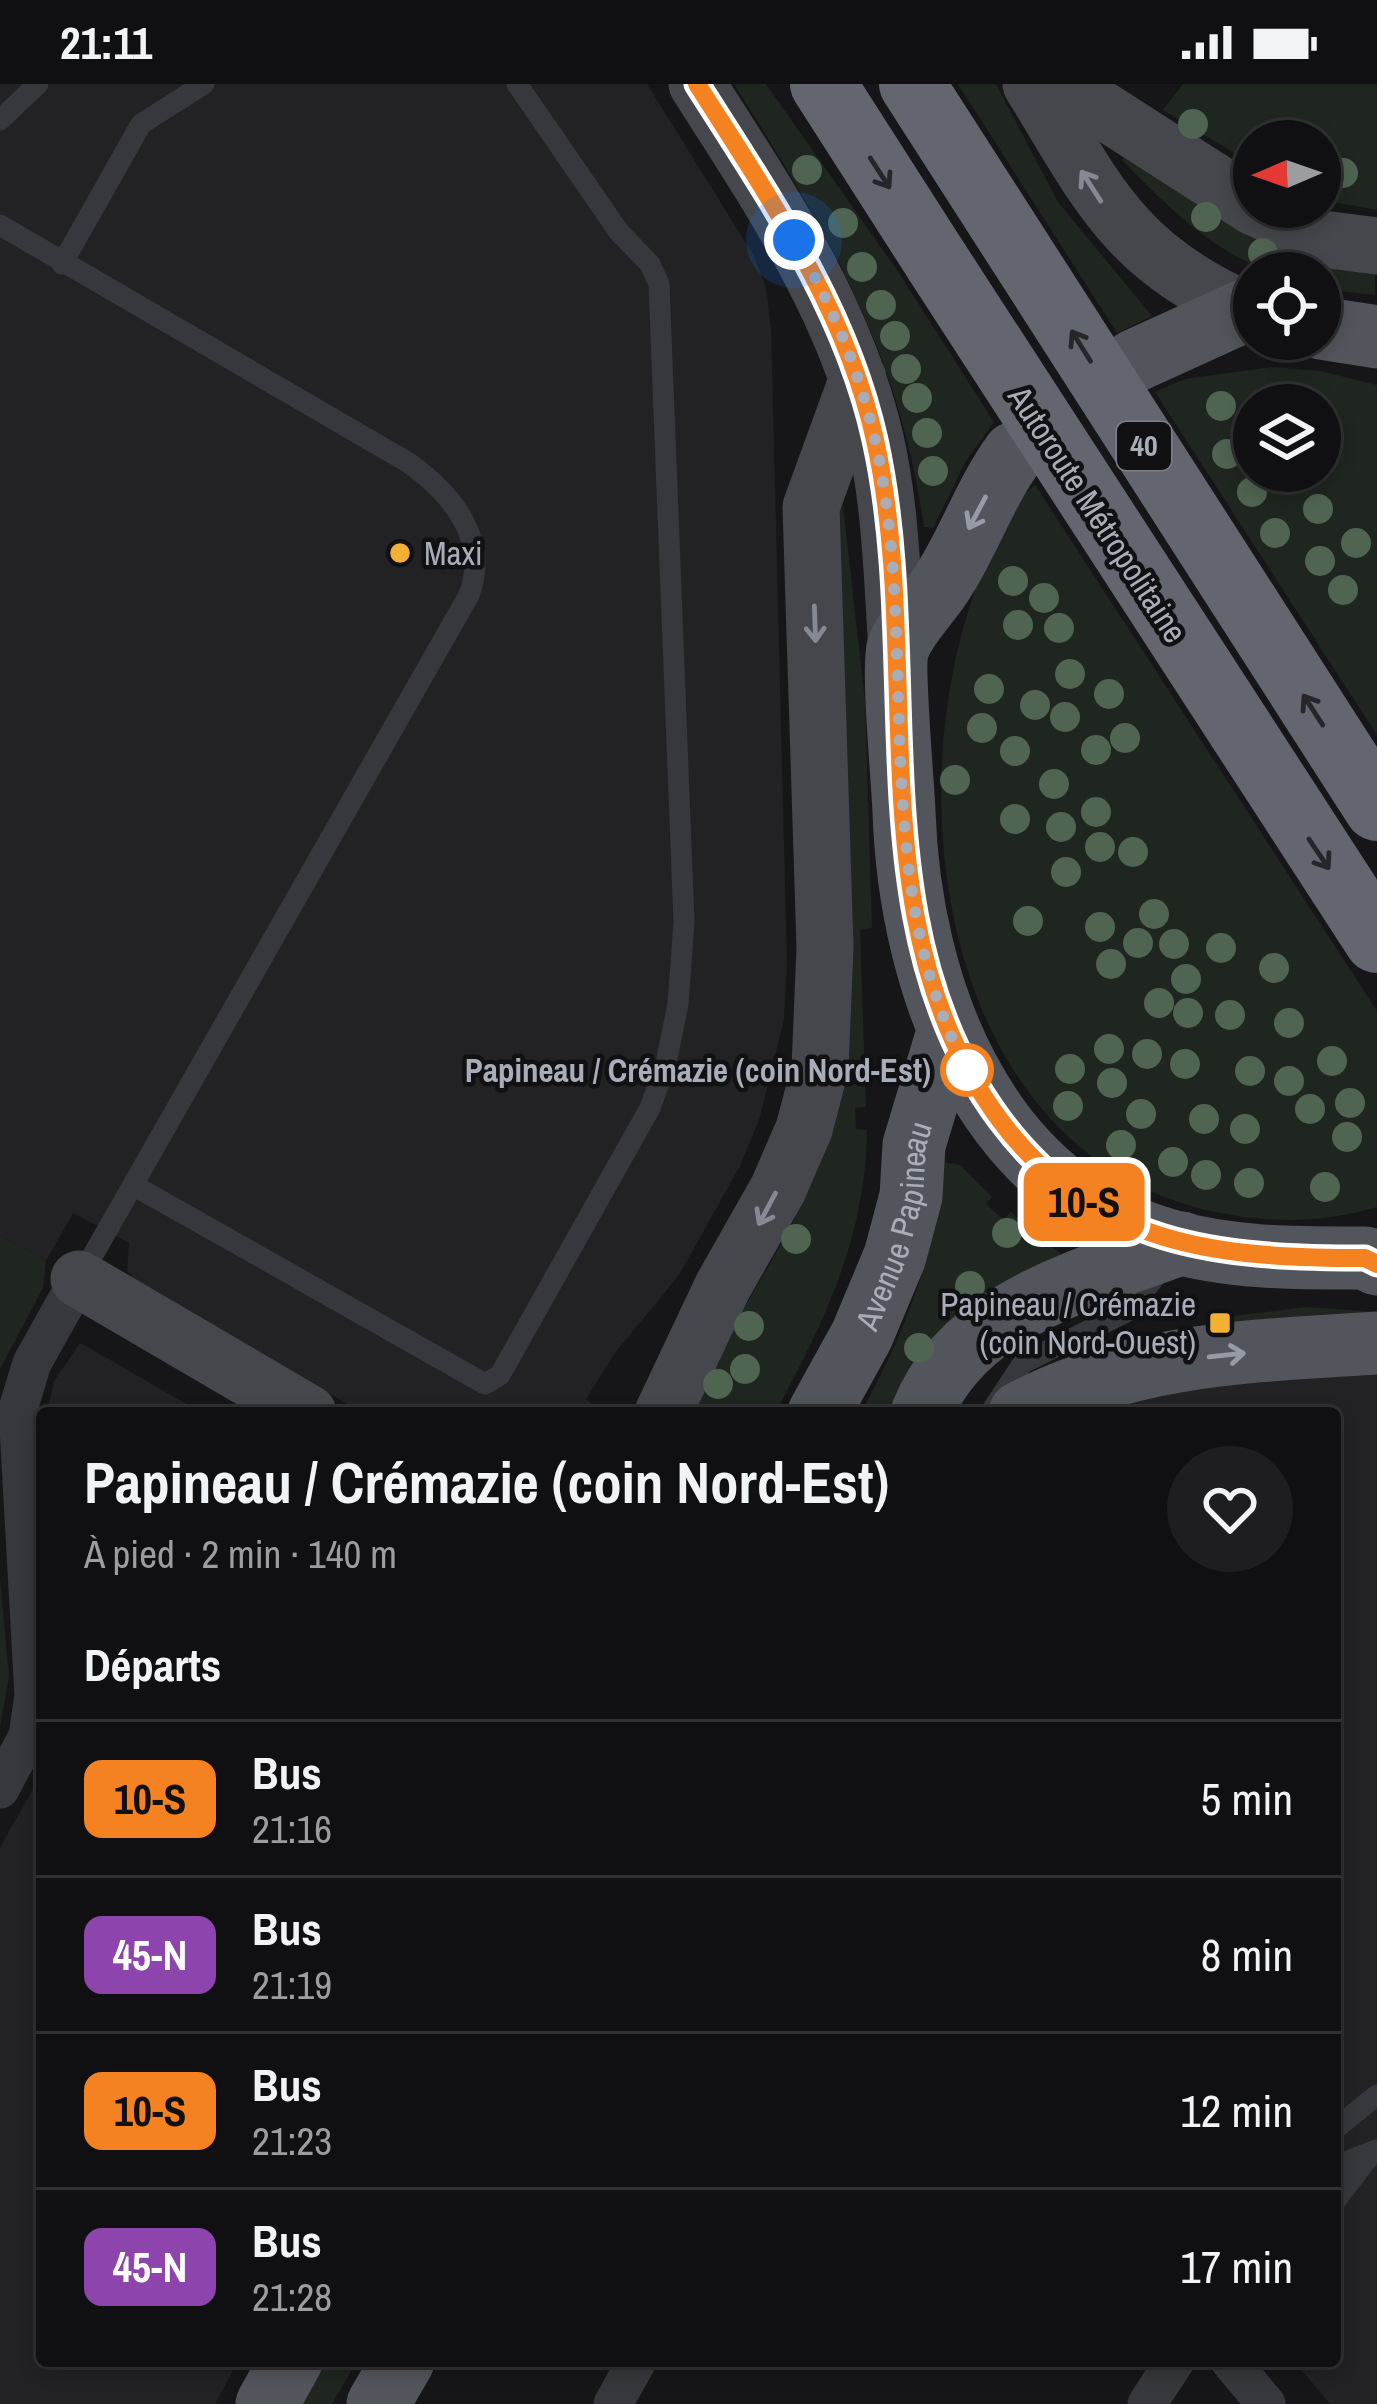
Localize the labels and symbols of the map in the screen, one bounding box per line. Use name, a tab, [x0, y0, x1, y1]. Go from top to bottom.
north arrow	[1233, 120, 1341, 228]
one-way arrow	[868, 155, 893, 189]
one-way arrow	[1079, 170, 1104, 204]
your location	[764, 210, 824, 270]
one-way arrow	[1068, 329, 1093, 363]
street label: Autoroute Métropolitaine	[998, 376, 1198, 651]
road number: 40	[1117, 422, 1171, 470]
one-way arrow	[965, 494, 988, 529]
place label: Maxi	[424, 531, 483, 575]
marker: Maxi	[387, 540, 413, 566]
one-way arrow	[803, 604, 826, 643]
one-way arrow	[1301, 693, 1326, 727]
one-way arrow	[1307, 836, 1332, 870]
marker: Papineau / Crémazie (coin Nord-Est)	[942, 1045, 992, 1095]
place label: Papineau / Crémazie (coin Nord-Est)	[465, 1048, 931, 1092]
street label: Avenue Papineau	[844, 1116, 942, 1337]
line badge: 10-S	[1000, 1163, 1168, 1241]
one-way arrow	[755, 1191, 778, 1226]
place label: Papineau / Crémazie (coin Nord-Ouest)	[940, 1282, 1196, 1364]
marker: Papineau / Crémazie (coin Nord-Ouest)	[1207, 1310, 1233, 1336]
one-way arrow	[1207, 1343, 1246, 1366]

